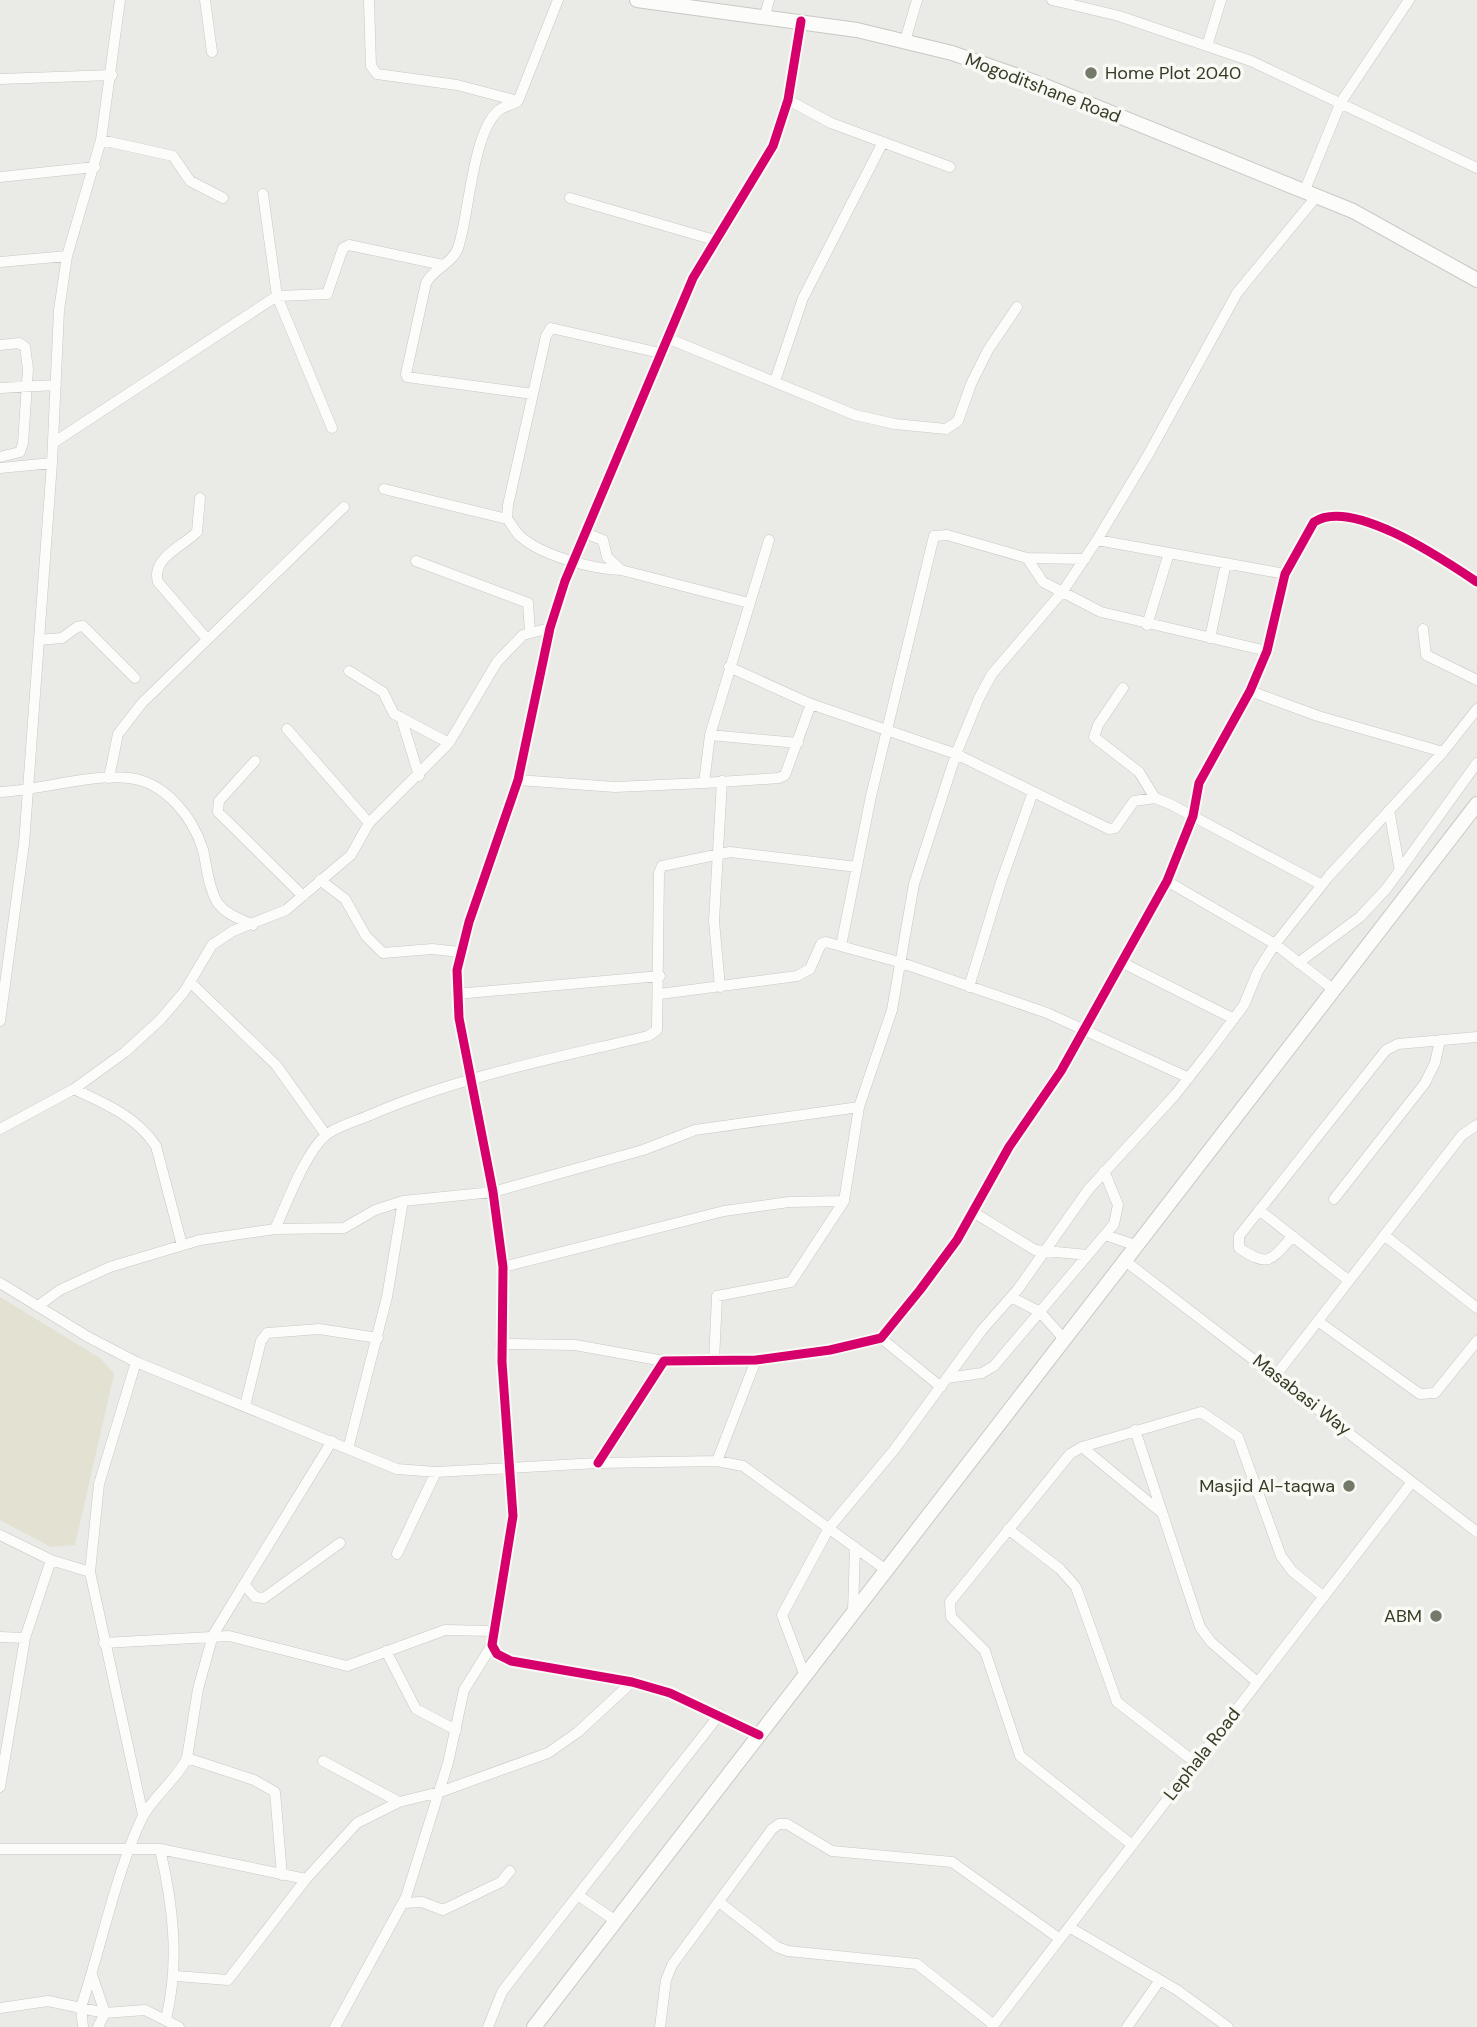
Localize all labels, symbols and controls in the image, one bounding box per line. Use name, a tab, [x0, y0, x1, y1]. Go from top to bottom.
street label: Mogoditshane Road	[962, 47, 1124, 129]
place label: Home Plot 2040	[1105, 61, 1241, 85]
marker: Home Plot 2040	[1083, 65, 1099, 81]
street label: Masabasi Way	[1248, 1349, 1356, 1441]
place label: Masjid Al-taqwa	[1199, 1474, 1335, 1498]
marker: Masjid Al-taqwa	[1341, 1478, 1357, 1494]
place label: ABM	[1384, 1604, 1422, 1628]
marker: ABM	[1428, 1608, 1444, 1624]
street label: Lephala Road	[1158, 1703, 1246, 1805]

